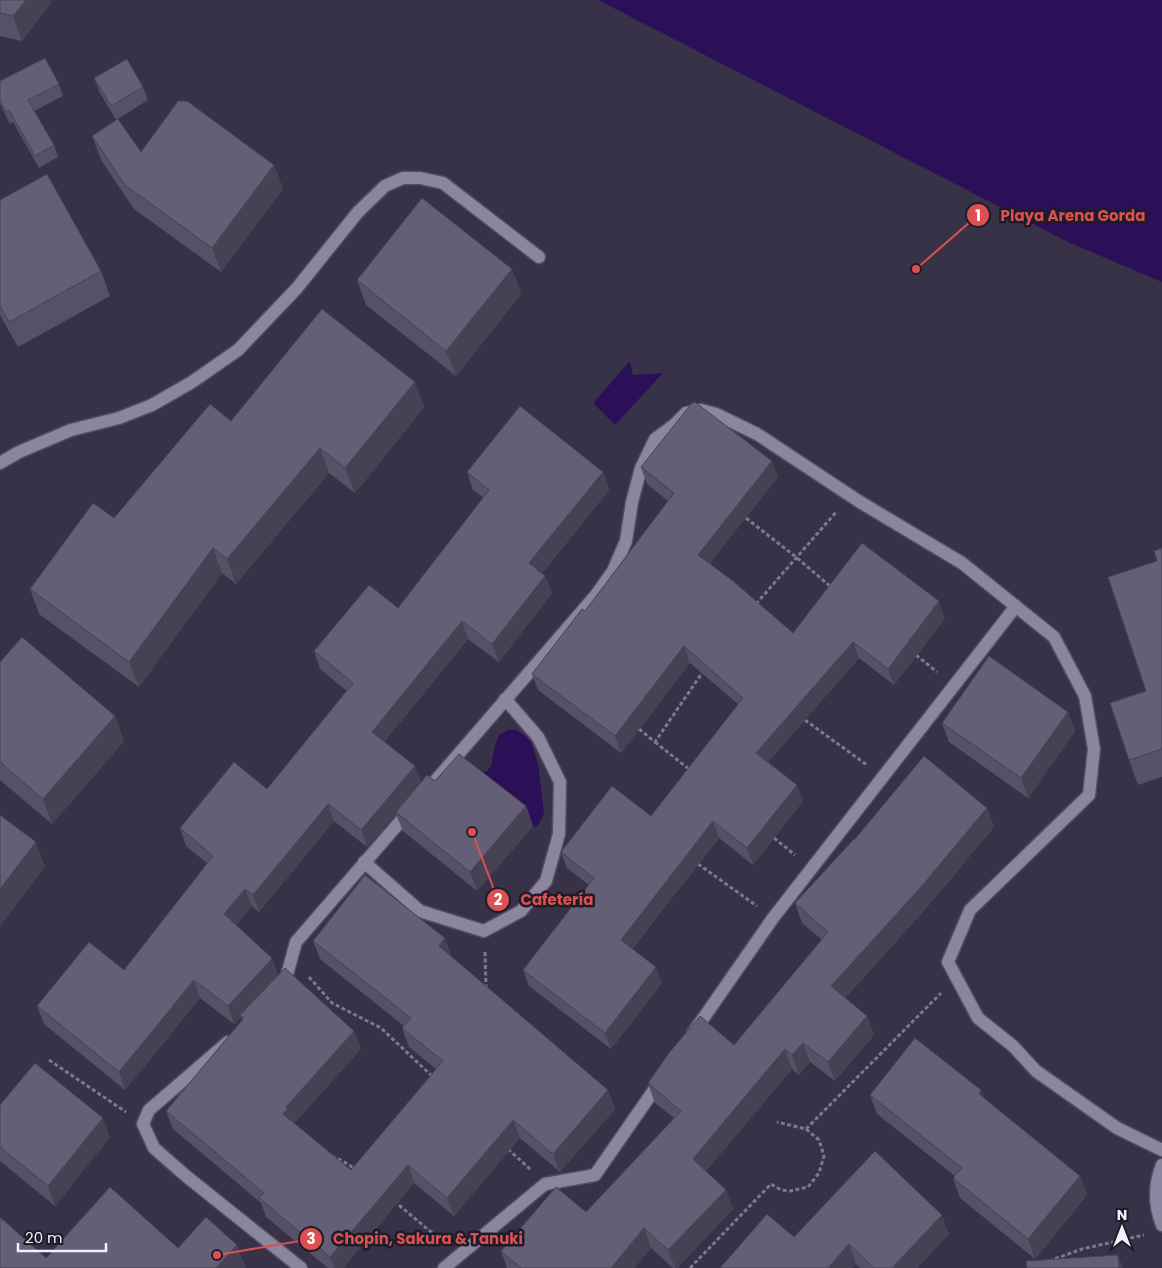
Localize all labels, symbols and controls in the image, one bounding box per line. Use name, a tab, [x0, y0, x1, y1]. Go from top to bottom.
callout: Playa Arena Gorda	[965, 200, 1155, 230]
text: 1	[975, 205, 981, 226]
text: Playa Arena Gorda	[1001, 205, 1145, 226]
callout: Cafetería	[486, 885, 604, 915]
text: 2	[494, 889, 503, 910]
text: Cafetería	[520, 889, 594, 910]
north arrow	[1097, 1203, 1147, 1253]
text: N	[1117, 1205, 1127, 1225]
scale bar	[18, 1220, 105, 1252]
callout: Chopin, Sakura & Tanuki	[298, 1224, 533, 1254]
text: 20 m	[25, 1227, 63, 1248]
text: 3	[306, 1228, 316, 1249]
text: Chopin, Sakura & Tanuki	[333, 1228, 523, 1249]

